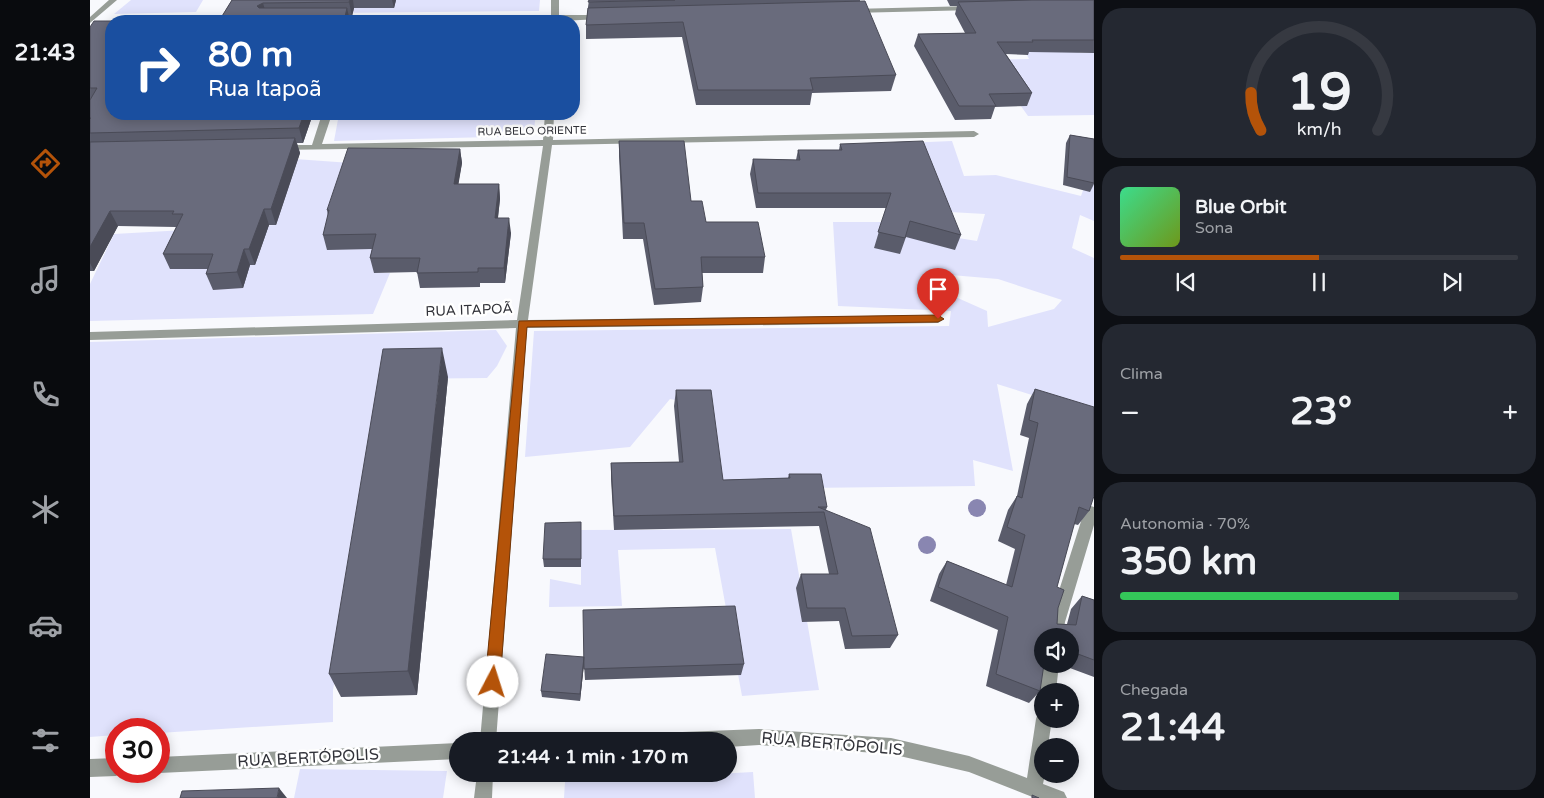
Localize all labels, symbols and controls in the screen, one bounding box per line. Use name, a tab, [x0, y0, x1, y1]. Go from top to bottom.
text: 80 m	[208, 34, 293, 76]
icon: right	[125, 35, 190, 100]
text: 21:43	[15, 40, 75, 66]
text: 19	[1286, 61, 1352, 124]
text: Rua Itapoã	[208, 76, 322, 102]
text: km/h	[1297, 119, 1341, 140]
street label: RUA BELO ORIENTE	[477, 124, 587, 138]
icon: directions	[28, 146, 63, 181]
text: Blue Orbit	[1195, 196, 1287, 218]
text: Sona	[1195, 218, 1233, 238]
icon: music	[28, 262, 63, 297]
pin	[917, 268, 959, 319]
icon: previous	[1172, 268, 1200, 296]
icon: pause	[1305, 268, 1333, 296]
icon: next	[1438, 268, 1466, 296]
icon: arrive	[924, 275, 952, 303]
street label: RUA ITAPOÃ	[425, 300, 513, 320]
text: Clima	[1120, 364, 1163, 384]
icon: phone	[28, 377, 63, 412]
text: 23°	[1290, 389, 1352, 435]
text: −	[1120, 396, 1140, 430]
text: +	[1502, 396, 1518, 430]
icon: climate	[28, 492, 63, 527]
text: Autonomia · 70%	[1120, 514, 1250, 534]
text: 350 km	[1120, 539, 1257, 585]
icon: car	[28, 608, 63, 643]
map controls	[1034, 628, 1079, 783]
button: sound	[1034, 628, 1079, 673]
position arrow	[466, 655, 518, 707]
text: Chegada	[1120, 680, 1188, 700]
button: +	[1034, 683, 1079, 728]
text: 21:44	[1120, 705, 1225, 751]
speed limit sign: 30	[105, 718, 170, 783]
icon: filters	[28, 723, 63, 758]
street label: RUA BERTÓPOLIS	[761, 728, 904, 760]
button: −	[1034, 738, 1079, 783]
street label: RUA BERTÓPOLIS	[237, 744, 379, 772]
text: 21:44 · 1 min · 170 m	[497, 746, 689, 768]

